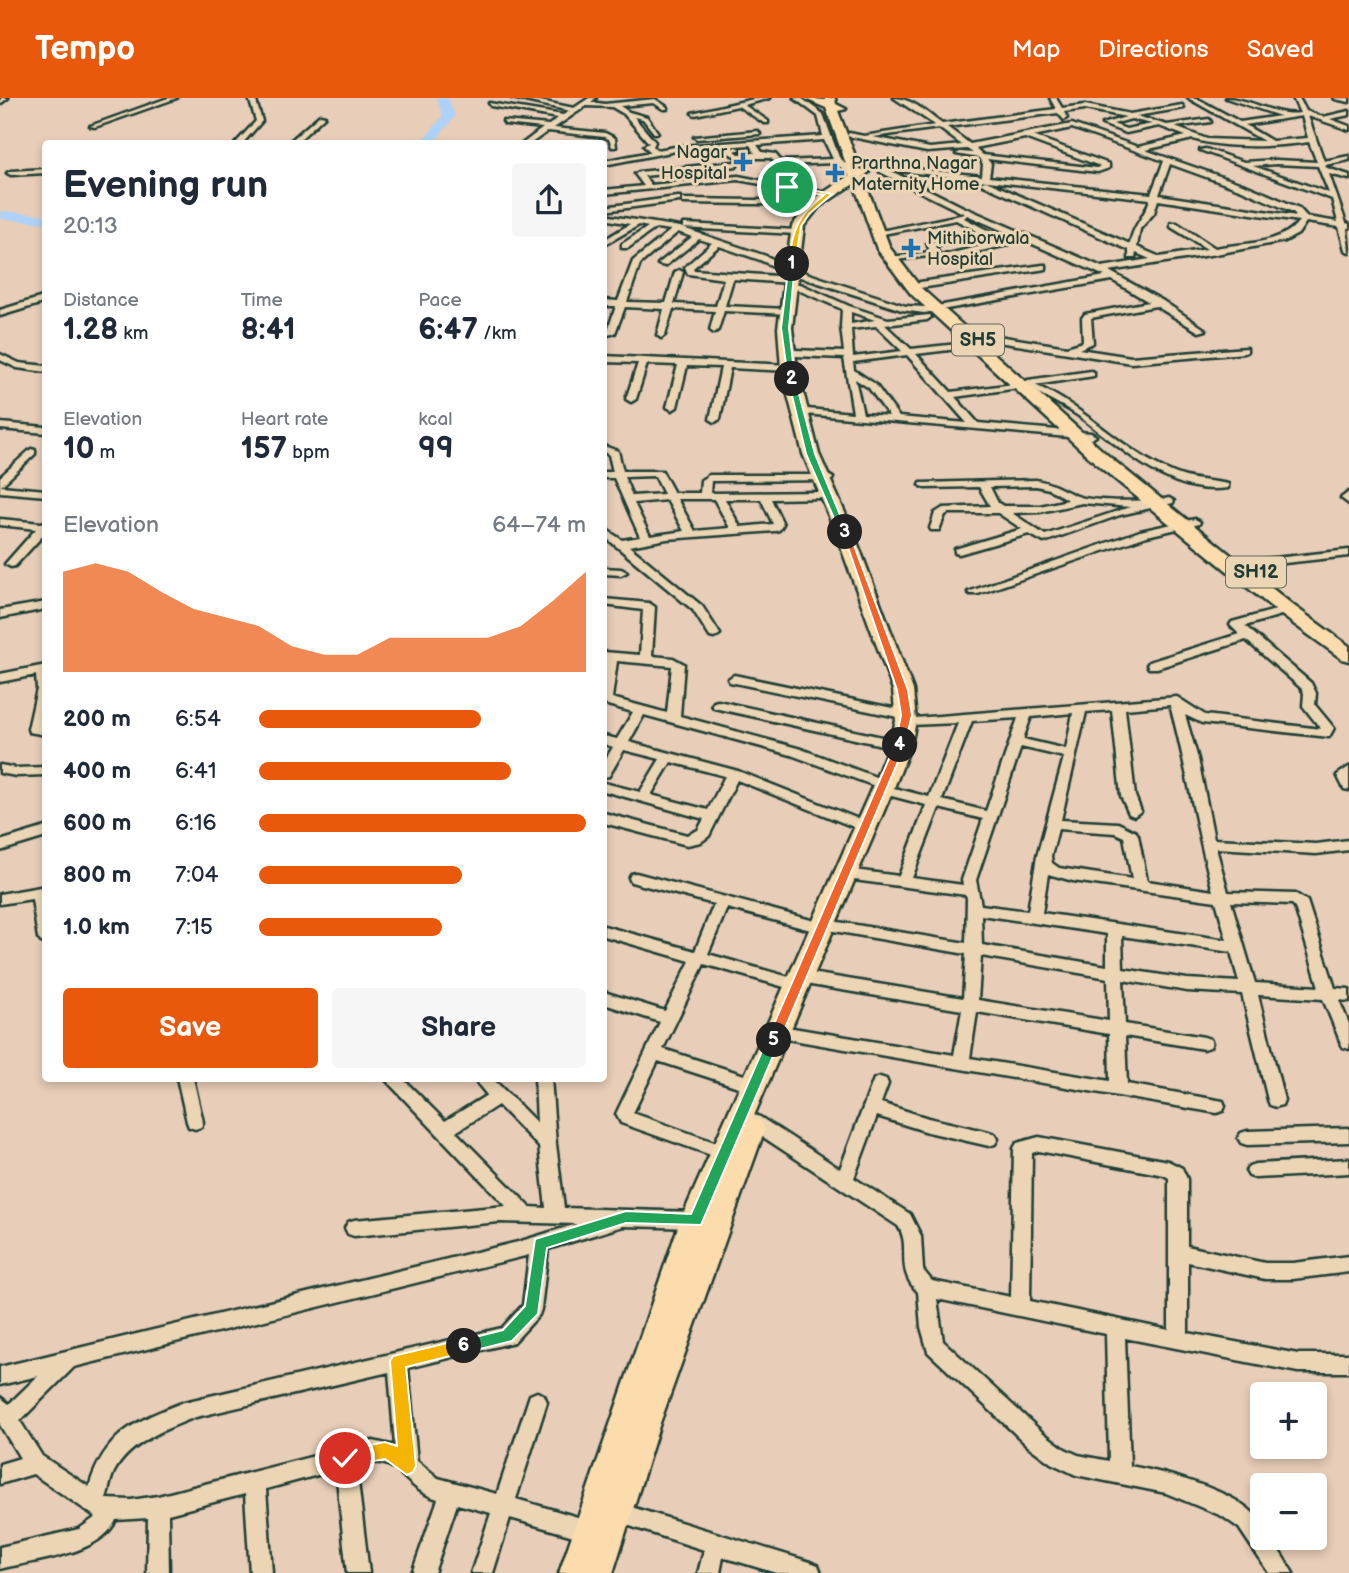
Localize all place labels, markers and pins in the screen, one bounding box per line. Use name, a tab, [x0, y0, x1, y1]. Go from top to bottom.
place label: Nagar Hospital	[661, 142, 727, 184]
marker: Nagar Hospital	[733, 152, 753, 172]
place label: Prarthna Nagar Maternity Home	[851, 153, 980, 195]
pin	[757, 157, 817, 217]
marker: Prarthna Nagar Maternity Home	[825, 163, 845, 183]
place label: Mithiborwala Hospital	[927, 228, 1030, 270]
marker: Mithiborwala Hospital	[901, 238, 921, 258]
pin: 1	[774, 246, 810, 282]
pin: 2	[774, 362, 810, 396]
pin: 3	[828, 514, 862, 550]
pin: 4	[883, 728, 918, 762]
pin: 5	[756, 1023, 792, 1058]
pin: 6	[447, 1328, 482, 1364]
pin	[315, 1428, 375, 1488]

